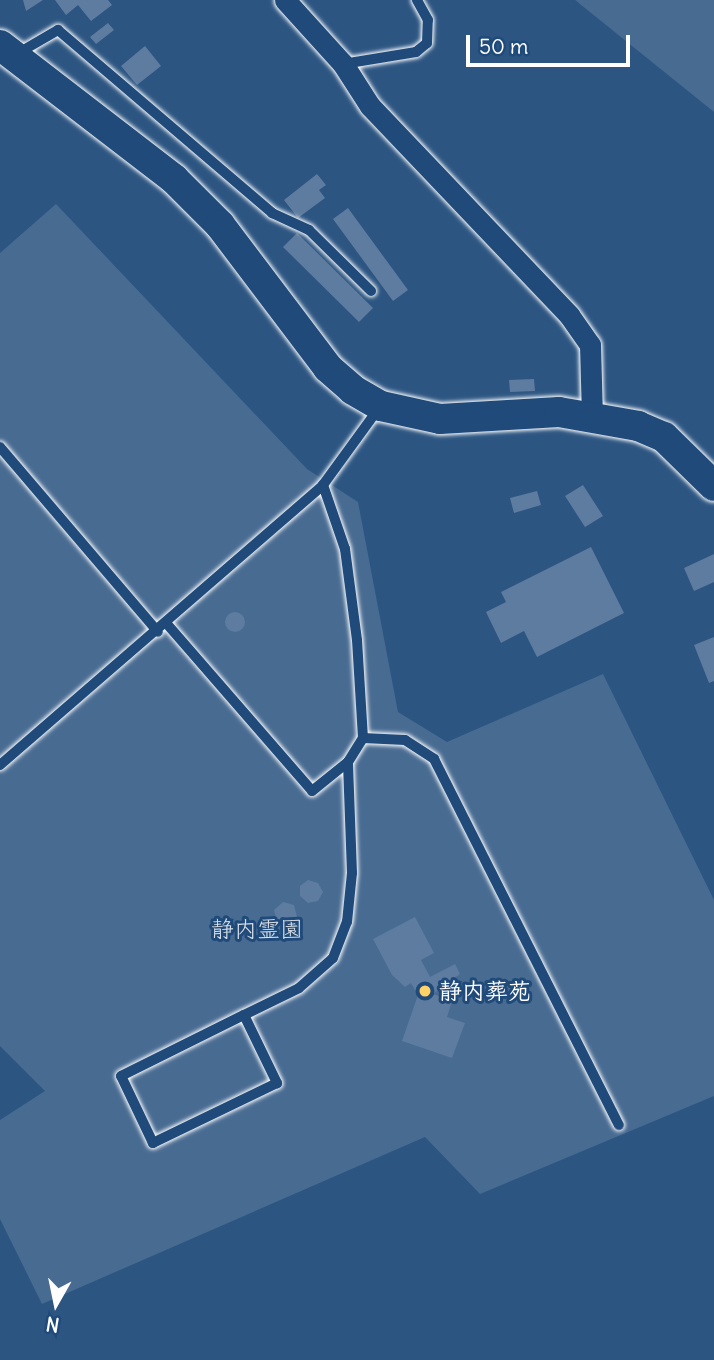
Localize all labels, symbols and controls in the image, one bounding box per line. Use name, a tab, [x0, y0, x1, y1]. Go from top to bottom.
scale bar	[469, 21, 634, 65]
text: 50 m	[479, 33, 528, 60]
park label: 静内霊園	[211, 915, 303, 943]
place label: 静内葬苑	[439, 977, 531, 1005]
marker: 静内葬苑	[417, 983, 433, 999]
north arrow	[21, 1269, 91, 1339]
text: N	[44, 1312, 61, 1338]

